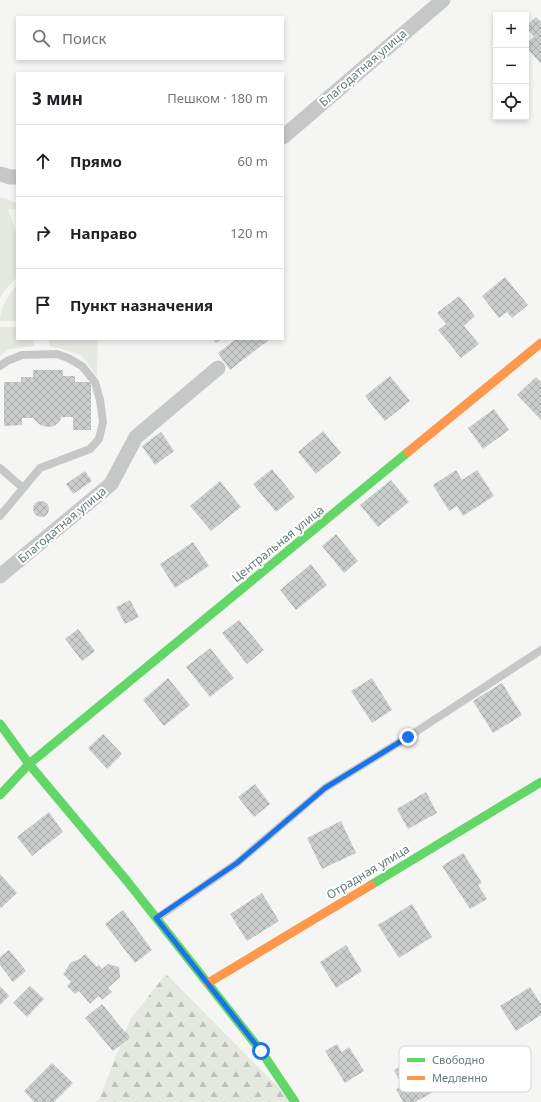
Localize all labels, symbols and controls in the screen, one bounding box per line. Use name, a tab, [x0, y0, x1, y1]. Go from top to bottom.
map controls	[493, 12, 529, 120]
button: +	[493, 12, 529, 48]
search box	[16, 16, 284, 60]
street label: Благодатная улица	[315, 25, 410, 110]
icon: search	[30, 27, 52, 49]
text: Поиск	[62, 28, 107, 48]
button: −	[493, 48, 529, 84]
button: locate	[493, 84, 529, 120]
text: 3 мин	[32, 87, 83, 110]
text: Пешком · 180 m	[167, 89, 268, 107]
icon: ahead	[32, 150, 54, 172]
text: Прямо	[70, 151, 122, 171]
text: 60 m	[238, 152, 268, 170]
icon: right	[32, 222, 54, 244]
text: Направо	[70, 223, 137, 243]
text: 120 m	[230, 224, 268, 242]
icon: arrive	[32, 294, 54, 316]
text: Пункт назначения	[70, 295, 213, 315]
street label: Благодатная улица	[14, 483, 110, 567]
street label: Центральная улица	[228, 501, 327, 586]
route end	[399, 728, 417, 746]
street label: Отрадная улица	[323, 840, 412, 903]
route start	[252, 1042, 270, 1060]
legend	[399, 1046, 531, 1092]
text: Свободно	[432, 1052, 485, 1067]
text: Медленно	[432, 1070, 487, 1085]

